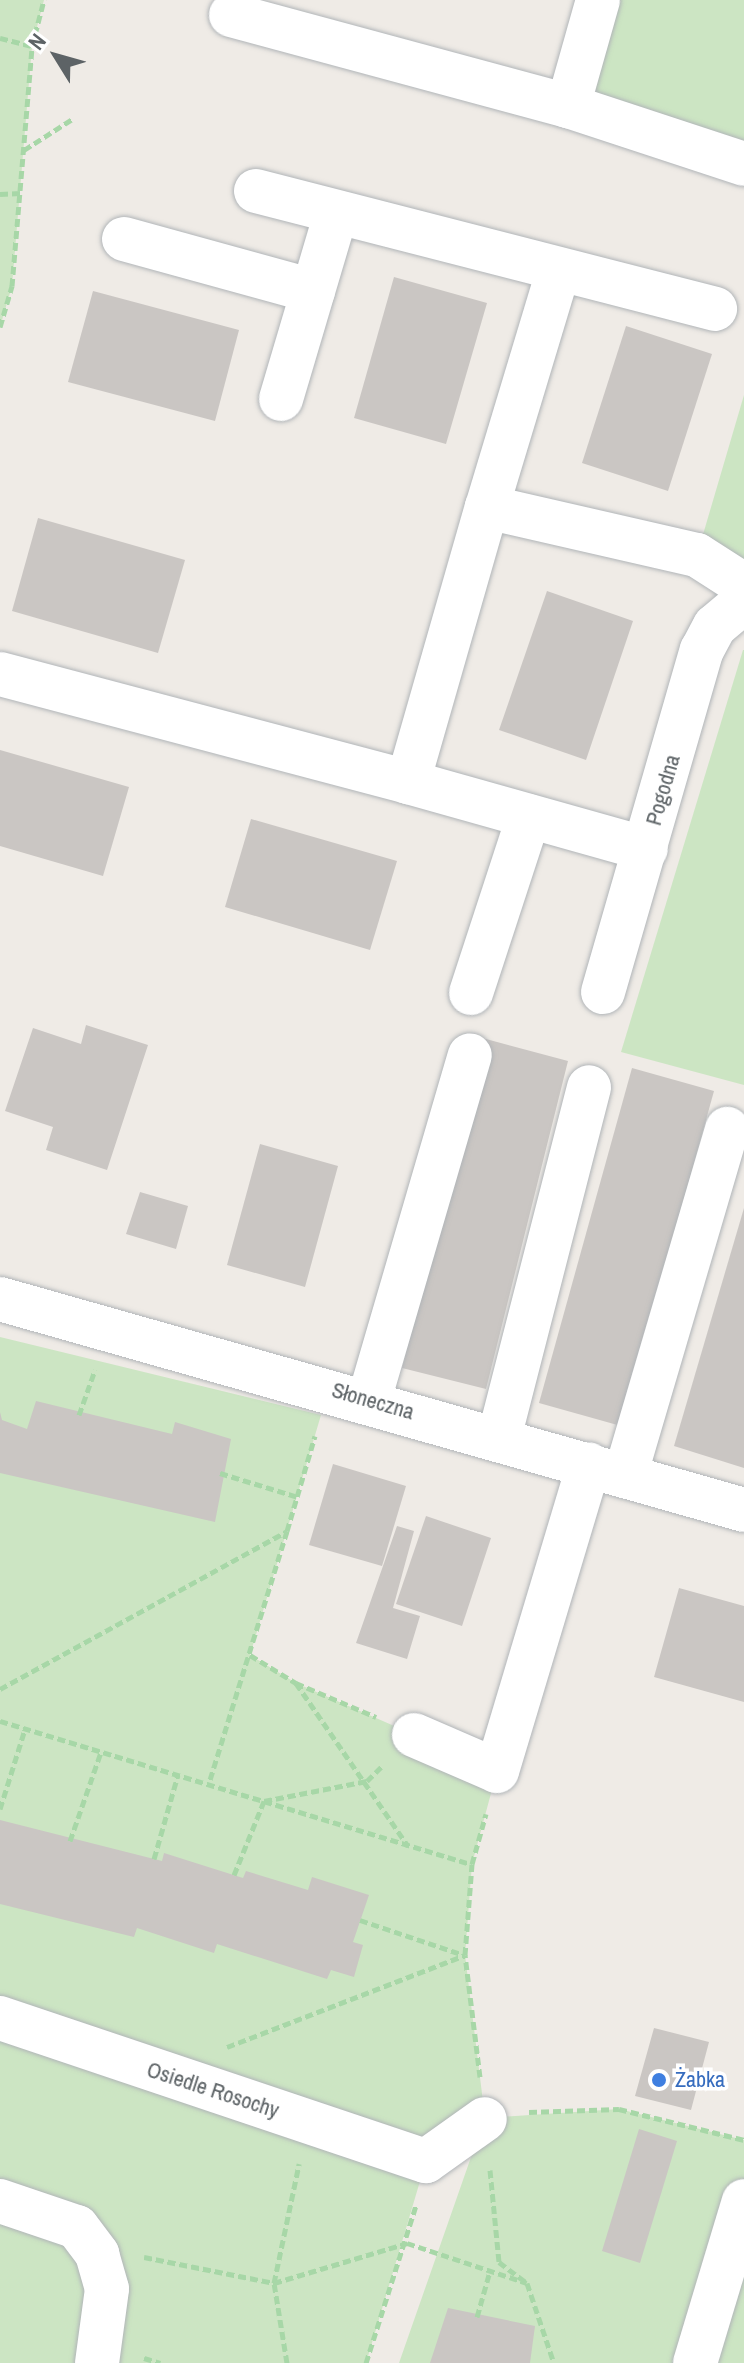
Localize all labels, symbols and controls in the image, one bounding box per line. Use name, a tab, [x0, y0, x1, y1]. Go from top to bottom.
north arrow	[16, 16, 96, 96]
text: N	[21, 27, 53, 56]
street label: Pogodna	[640, 752, 686, 828]
street label: Słoneczna	[329, 1377, 417, 1425]
street label: Osiedle Rosochy	[144, 2056, 282, 2124]
place label: Żabka	[675, 2067, 725, 2093]
marker: Żabka	[650, 2071, 668, 2089]

